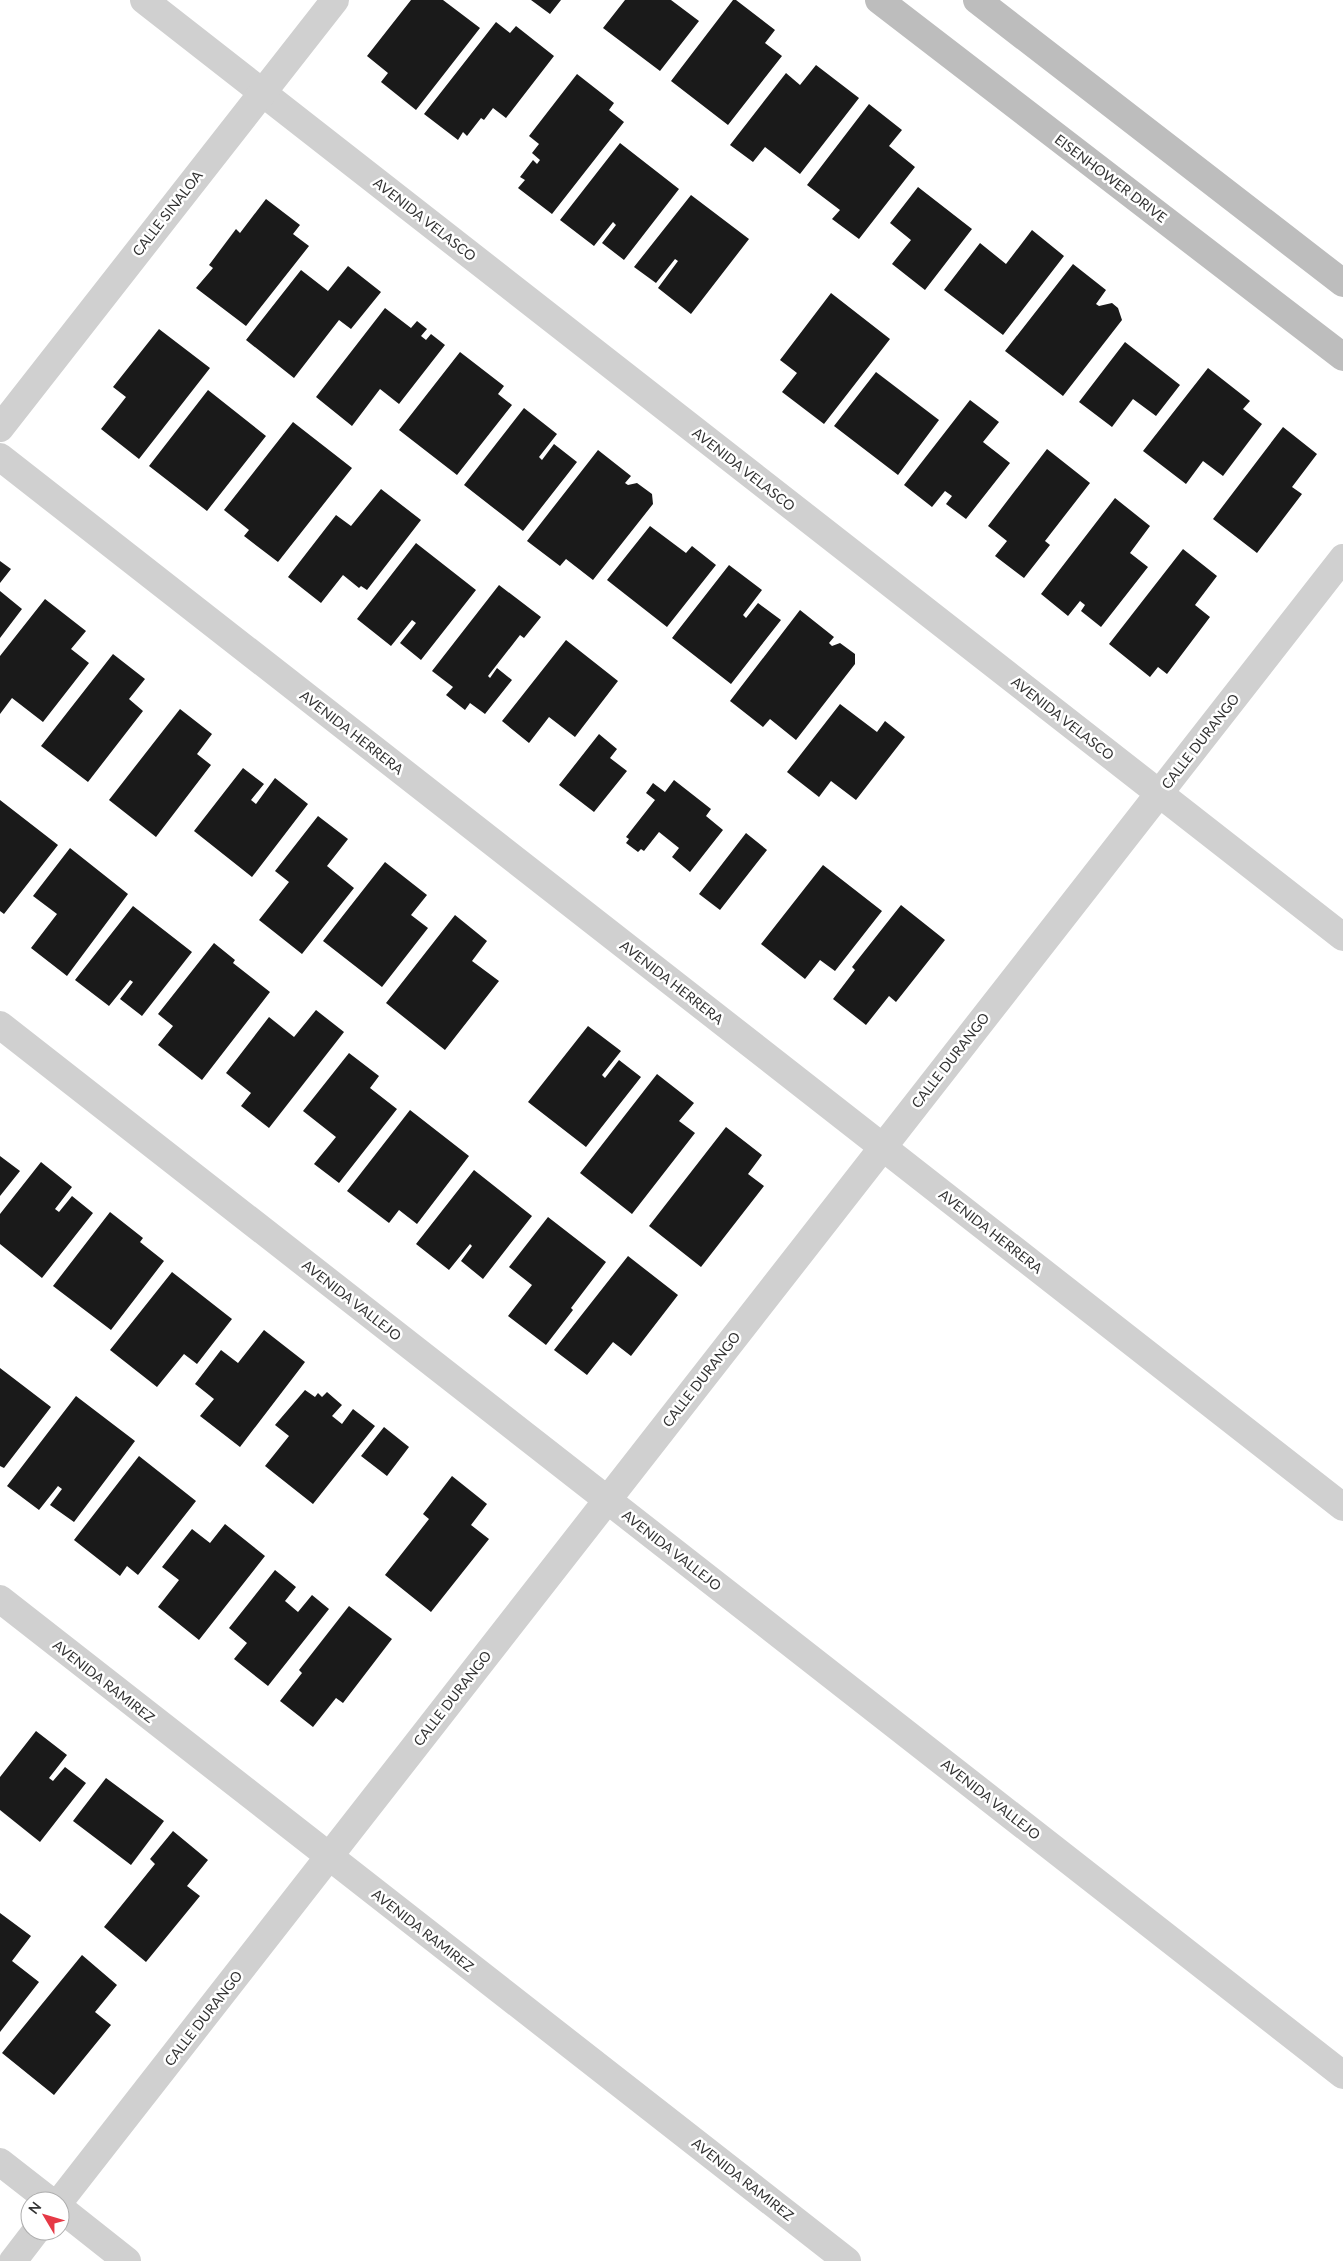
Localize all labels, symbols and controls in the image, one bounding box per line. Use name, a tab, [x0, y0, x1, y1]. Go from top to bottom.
street label: EISENHOWER DRIVE	[1052, 130, 1170, 226]
street label: CALLE SINALOA	[128, 167, 206, 259]
street label: AVENIDA VELASCO	[370, 174, 480, 264]
street label: AVENIDA VELASCO	[689, 424, 799, 514]
street label: AVENIDA VELASCO	[1008, 673, 1118, 763]
street label: AVENIDA HERRERA	[297, 686, 407, 778]
street label: CALLE DURANGO	[1158, 690, 1242, 792]
street label: AVENIDA HERRERA	[617, 936, 727, 1028]
street label: CALLE DURANGO	[908, 1009, 992, 1111]
street label: AVENIDA HERRERA	[936, 1185, 1046, 1277]
street label: AVENIDA VALLEJO	[299, 1256, 405, 1344]
street label: CALLE DURANGO	[659, 1328, 743, 1430]
street label: AVENIDA VALLEJO	[619, 1506, 725, 1594]
street label: AVENIDA RAMIREZ	[50, 1636, 158, 1726]
street label: CALLE DURANGO	[410, 1647, 494, 1749]
street label: AVENIDA VALLEJO	[938, 1755, 1044, 1843]
street label: AVENIDA RAMIREZ	[369, 1885, 477, 1975]
street label: CALLE DURANGO	[161, 1967, 245, 2069]
street label: AVENIDA RAMIREZ	[689, 2134, 797, 2224]
north arrow	[20, 2191, 70, 2241]
text: N	[24, 2198, 44, 2217]

